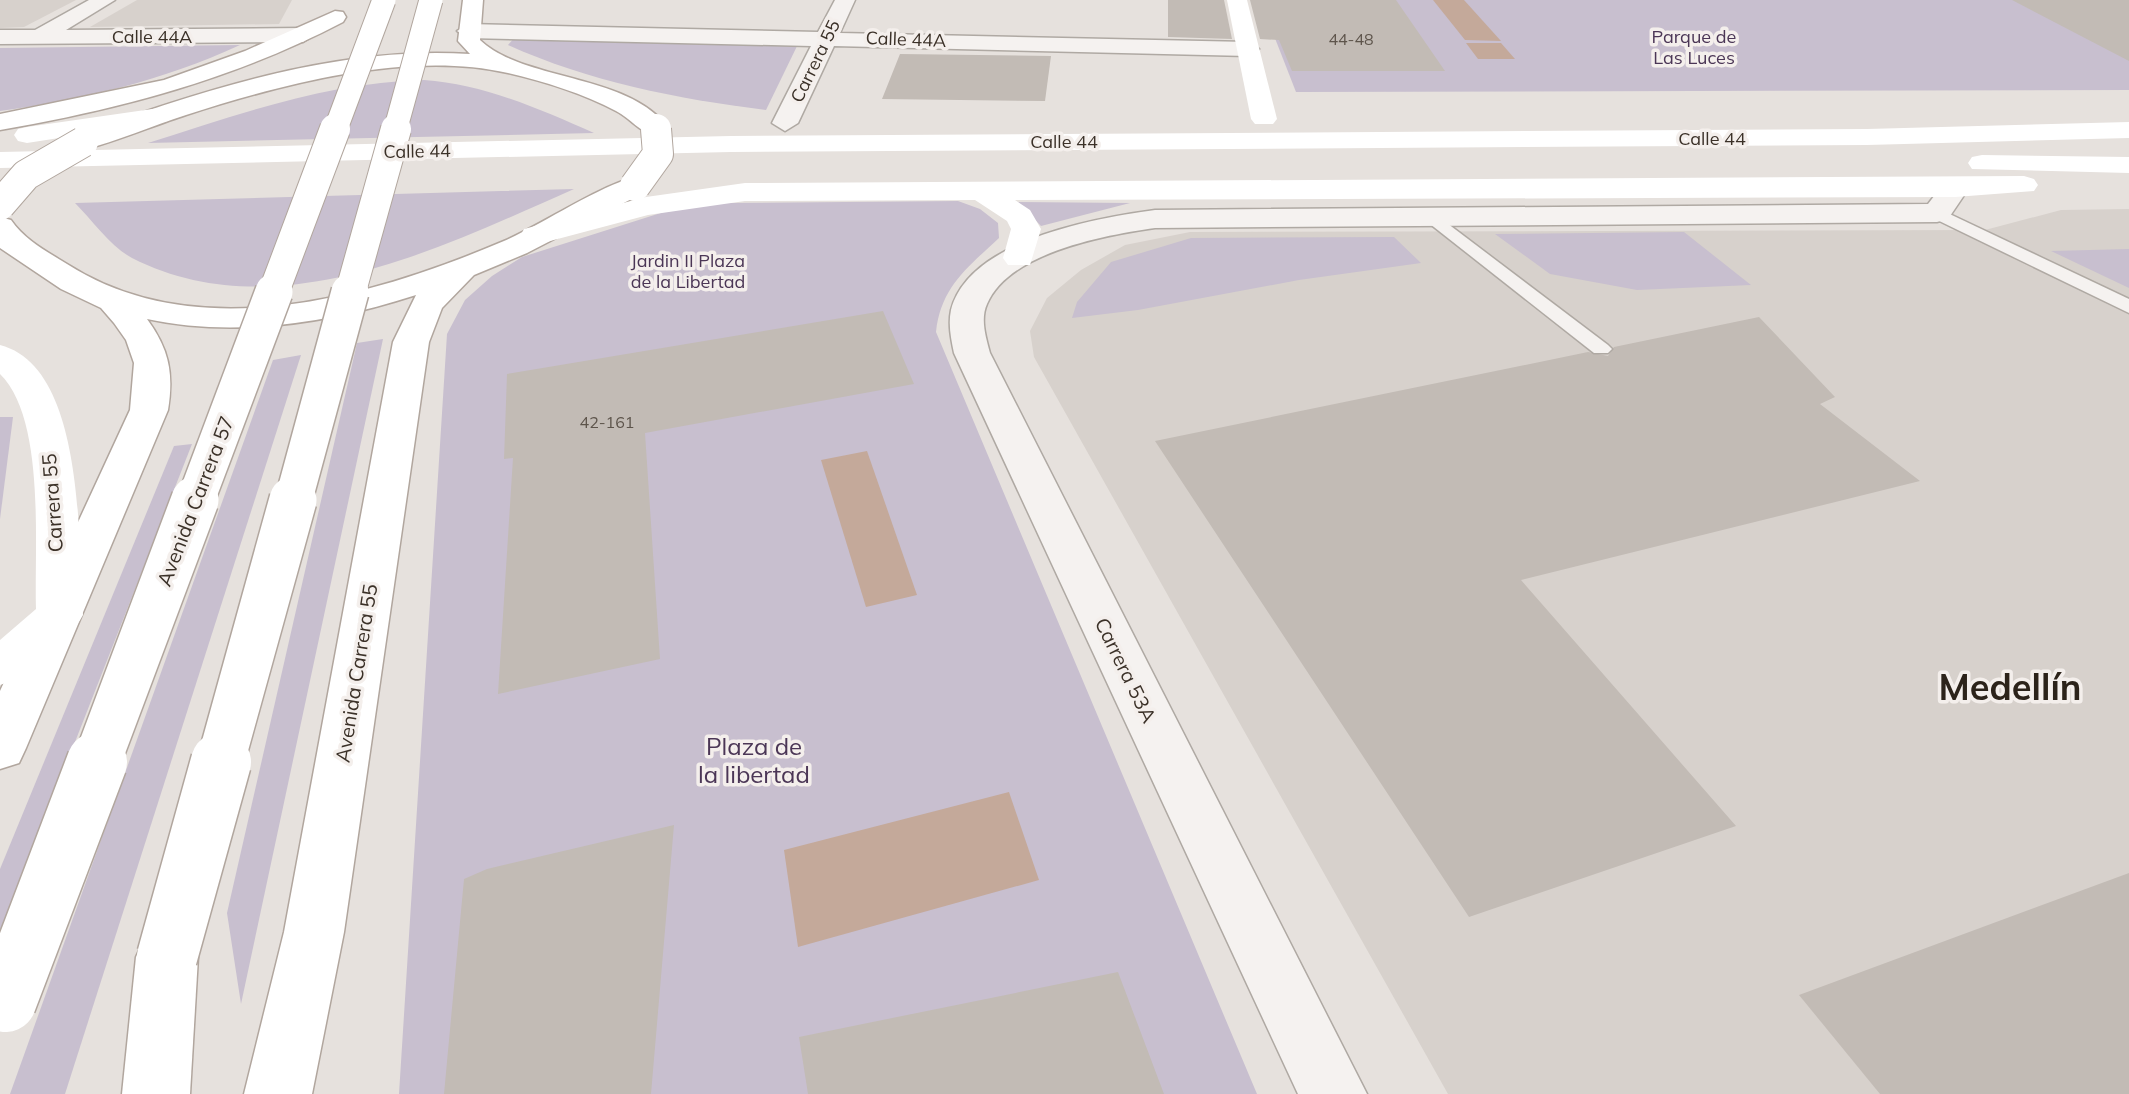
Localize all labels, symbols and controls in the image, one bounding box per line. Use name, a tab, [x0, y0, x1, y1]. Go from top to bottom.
street label: Carrera 55	[785, 16, 845, 106]
street label: Calle 44A	[112, 25, 192, 48]
park label: Parque de Las Luces	[1652, 25, 1736, 69]
street label: Calle 44A	[865, 26, 947, 52]
house number: 44-48	[1328, 29, 1374, 49]
street label: Calle 44	[1678, 127, 1746, 150]
street label: Calle 44	[1030, 130, 1098, 153]
street label: Calle 44	[383, 139, 451, 163]
park label: Jardin II Plaza de la Libertad	[631, 249, 745, 293]
street label: Avenida Carrera 57	[151, 412, 239, 590]
house number: 42-161	[580, 412, 634, 432]
street label: Carrera 55	[36, 453, 68, 553]
street label: Avenida Carrera 55	[330, 582, 382, 764]
street label: Carrera 53A	[1090, 613, 1162, 727]
district label: Medellín	[1939, 664, 2082, 709]
park label: Plaza de la libertad	[698, 731, 810, 789]

